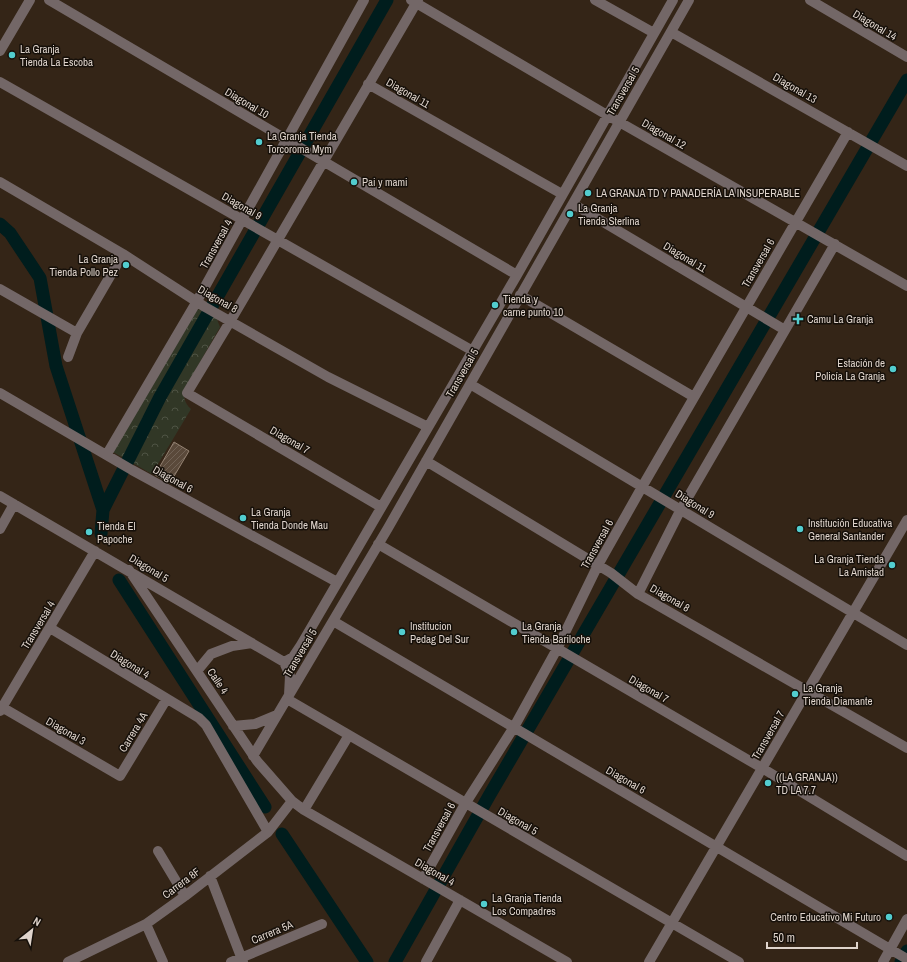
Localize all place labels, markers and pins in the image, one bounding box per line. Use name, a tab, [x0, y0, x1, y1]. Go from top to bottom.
place label: La Granja Tienda La Escoba	[20, 42, 93, 69]
marker: La Granja Tienda La Escoba	[7, 50, 17, 60]
place label: La Granja Tienda Torcoroma Mym	[267, 129, 337, 156]
marker: La Granja Tienda Torcoroma Mym	[254, 137, 264, 147]
place label: Pai y mami	[362, 175, 408, 189]
marker: Pai y mami	[349, 177, 359, 187]
place label: LA GRANJA TD Y PANADERÍA LA INSUPERABLE	[596, 186, 800, 200]
marker: LA GRANJA TD Y PANADERÍA LA INSUPERABLE	[583, 188, 593, 198]
place label: La Granja Tienda Sterlina	[578, 201, 639, 228]
marker: La Granja Tienda Sterlina	[565, 209, 575, 219]
place label: La Granja Tienda Pollo Pez	[50, 252, 118, 279]
marker: La Granja Tienda Pollo Pez	[121, 260, 131, 270]
place label: Tienda y carne punto 10	[503, 292, 563, 319]
marker: Tienda y carne punto 10	[490, 300, 500, 310]
place label: Camu La Granja	[807, 312, 873, 326]
marker: Camu La Granja	[792, 313, 804, 325]
place label: Estación de Policía La Granja	[815, 356, 885, 383]
marker: Estación de Policía La Granja	[888, 364, 898, 374]
place label: La Granja Tienda Donde Mau	[251, 505, 328, 532]
marker: La Granja Tienda Donde Mau	[238, 513, 248, 523]
place label: Institución Educativa General Santander	[808, 516, 892, 543]
place label: Tienda El Papoche	[97, 519, 135, 546]
marker: Institución Educativa General Santander	[795, 524, 805, 534]
marker: Tienda El Papoche	[84, 527, 94, 537]
place label: La Granja Tienda La Amistad	[814, 552, 884, 579]
marker: La Granja Tienda La Amistad	[887, 560, 897, 570]
place label: Institucion Pedag Del Sur	[410, 619, 469, 646]
place label: La Granja Tienda Bariloche	[522, 619, 591, 646]
marker: Institucion Pedag Del Sur	[397, 627, 407, 637]
marker: La Granja Tienda Bariloche	[509, 627, 519, 637]
place label: La Granja Tienda Diamante	[803, 681, 873, 708]
marker: La Granja Tienda Diamante	[790, 689, 800, 699]
place label: ((LA GRANJA)) TD LA 7.7	[776, 770, 838, 797]
marker: ((LA GRANJA)) TD LA 7.7	[763, 778, 773, 788]
place label: La Granja Tienda Los Compadres	[492, 891, 562, 918]
marker: La Granja Tienda Los Compadres	[479, 899, 489, 909]
place label: Centro Educativo Mi Futuro	[770, 910, 881, 924]
marker: Centro Educativo Mi Futuro	[884, 912, 894, 922]

